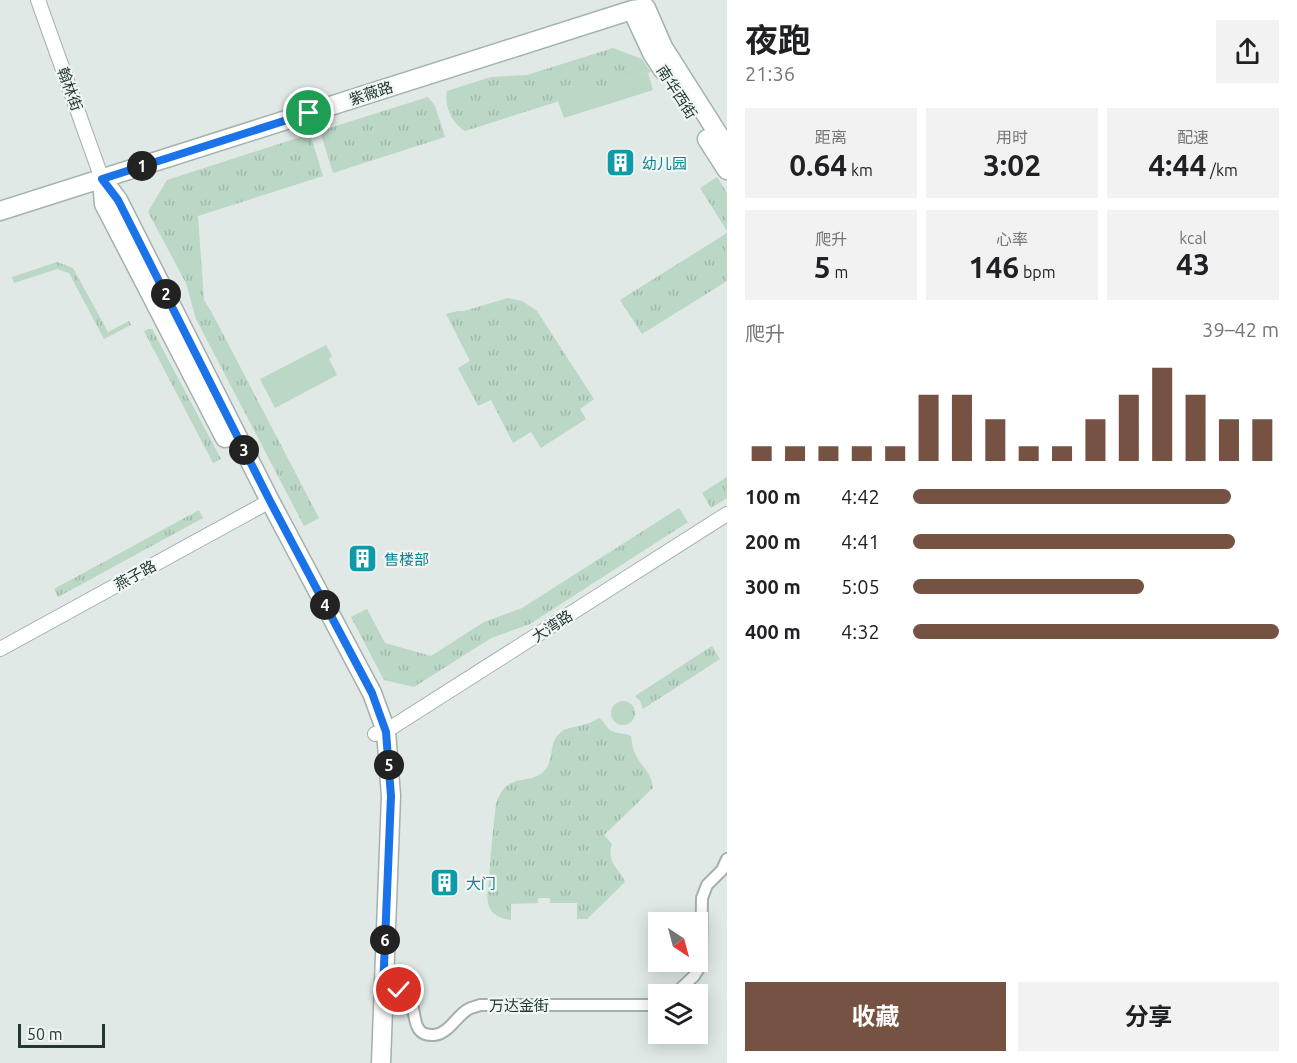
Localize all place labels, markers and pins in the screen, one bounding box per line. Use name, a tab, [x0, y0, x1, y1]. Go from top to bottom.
pin	[283, 87, 334, 138]
building icon: 幼儿园	[605, 147, 637, 179]
pin: 1	[127, 151, 157, 181]
place label: 幼儿园	[642, 155, 687, 172]
pin: 2	[151, 279, 181, 309]
pin: 3	[229, 435, 259, 465]
building icon: 售楼部	[347, 543, 379, 575]
place label: 售楼部	[384, 551, 429, 568]
pin: 4	[310, 590, 340, 620]
pin: 5	[374, 750, 404, 780]
building icon: 大门	[429, 867, 461, 899]
place label: 大门	[466, 875, 496, 892]
pin: 6	[370, 925, 400, 955]
pin	[373, 964, 424, 1015]

